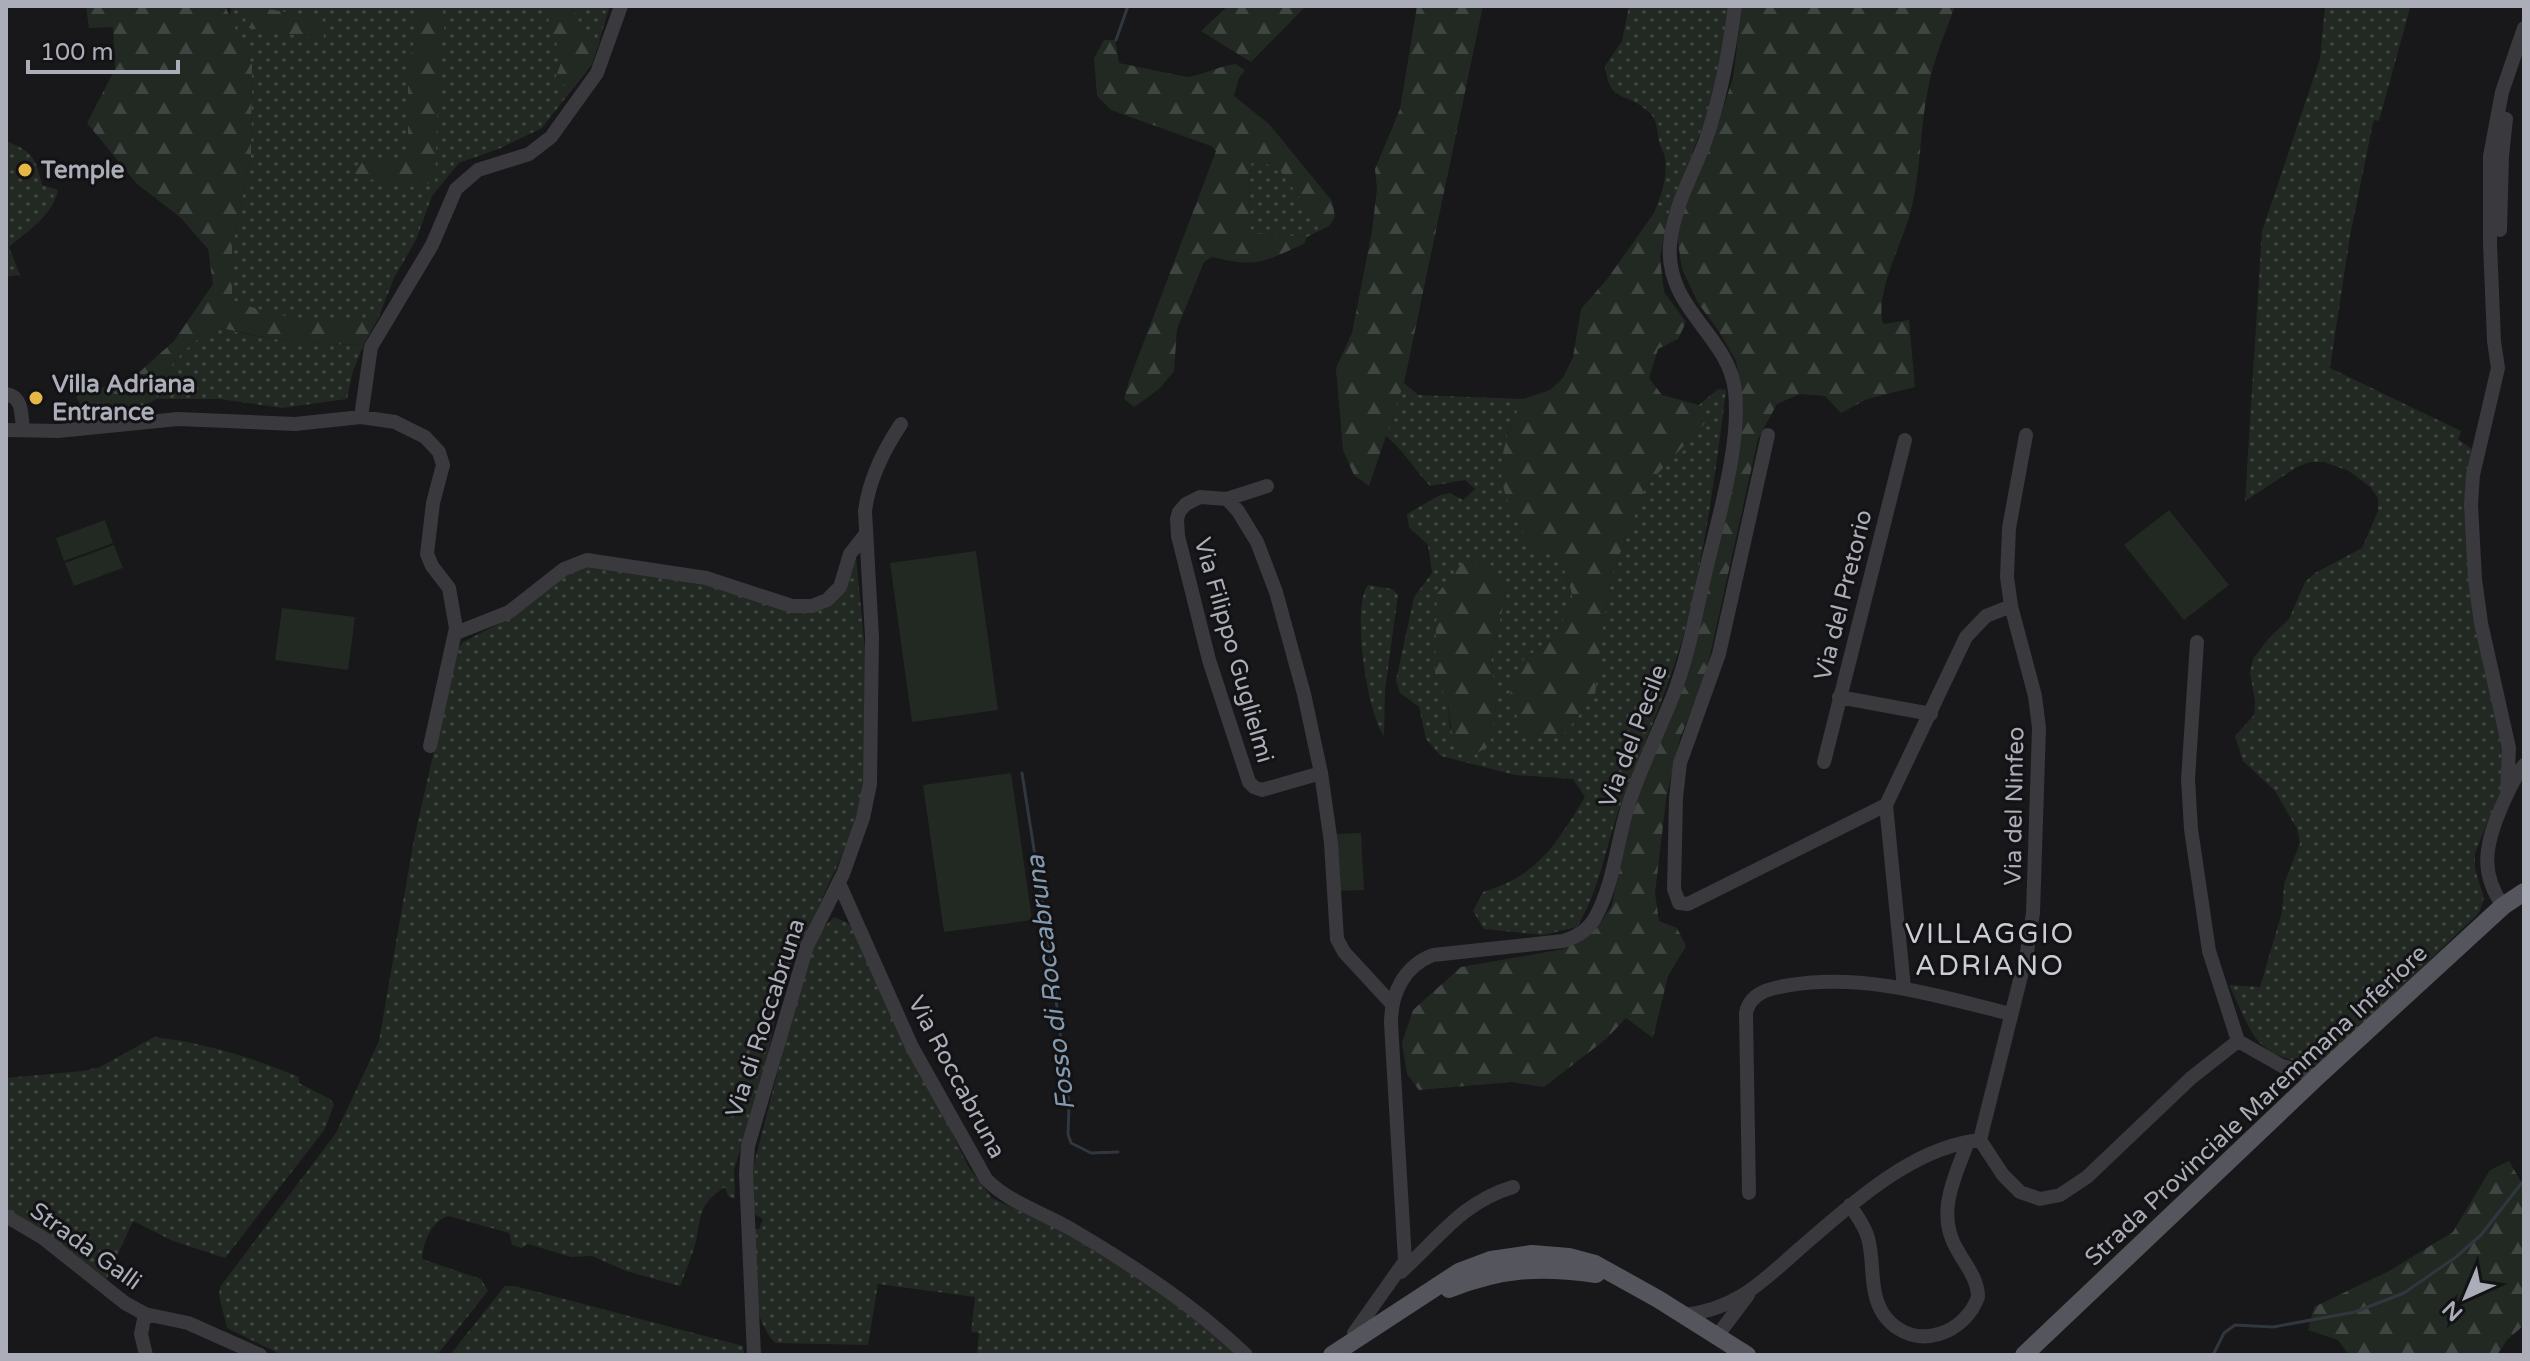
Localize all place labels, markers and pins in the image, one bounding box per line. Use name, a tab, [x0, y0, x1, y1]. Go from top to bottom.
place label: Temple	[40, 156, 125, 185]
marker: Temple	[16, 161, 34, 179]
place label: Villa Adriana Entrance	[52, 370, 196, 427]
marker: Villa Adriana Entrance	[27, 389, 45, 407]

